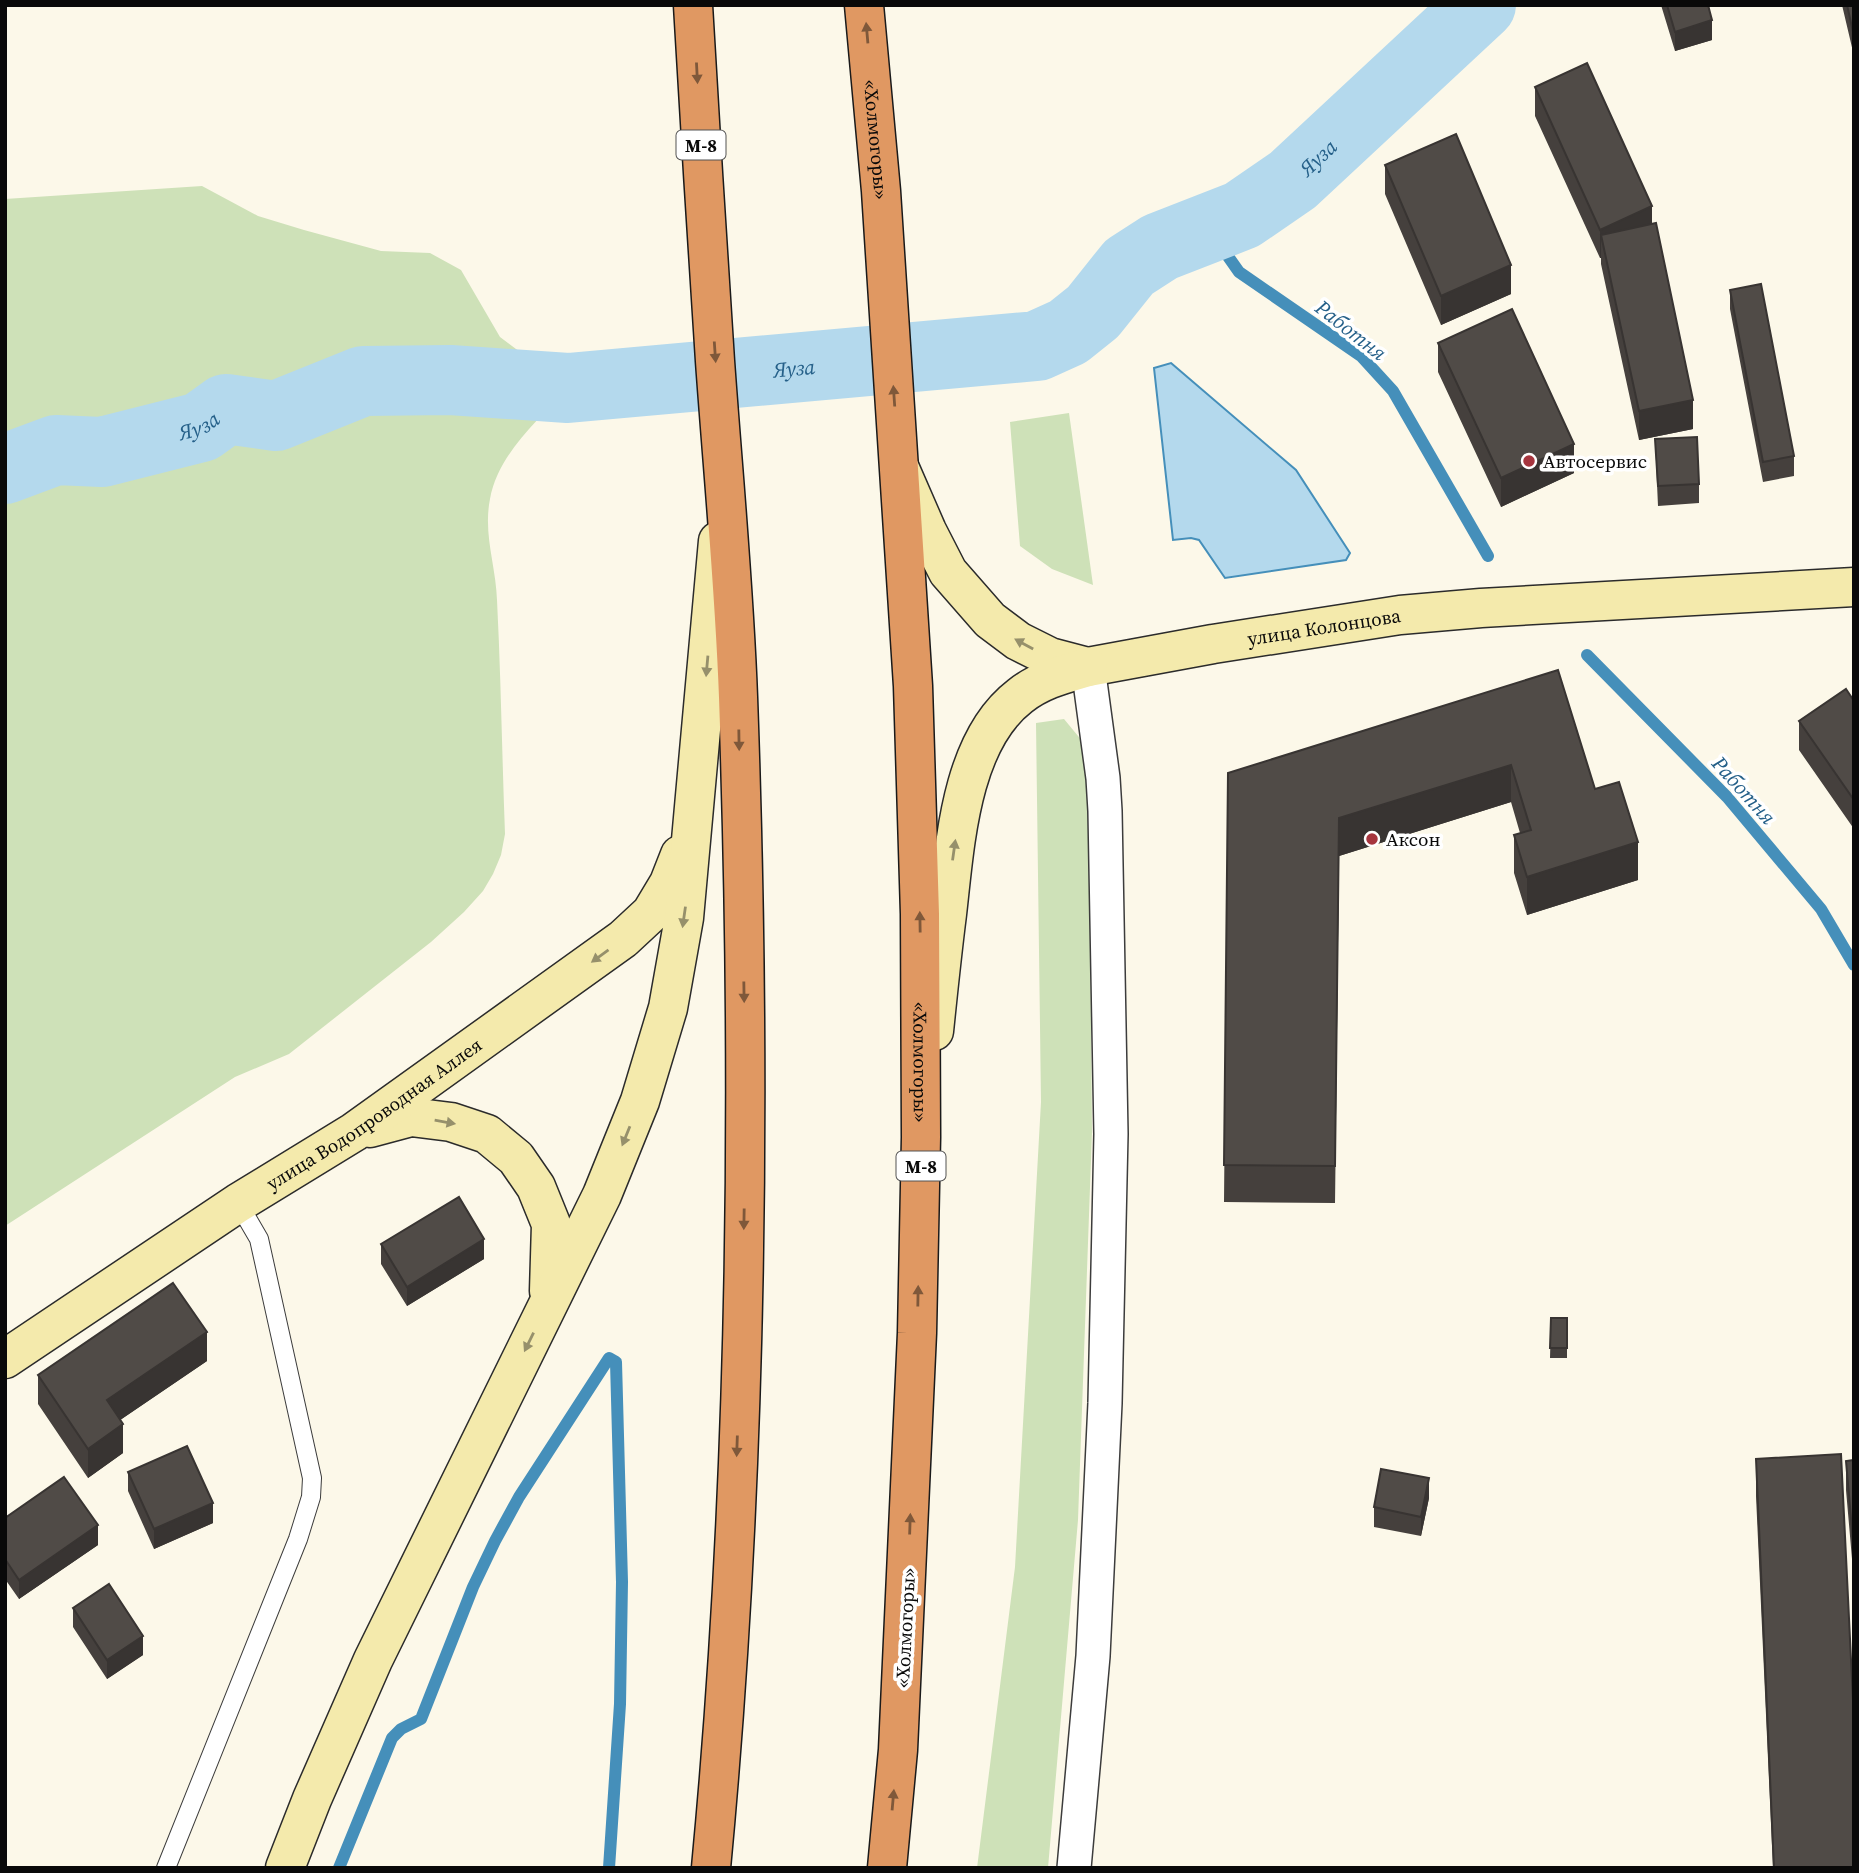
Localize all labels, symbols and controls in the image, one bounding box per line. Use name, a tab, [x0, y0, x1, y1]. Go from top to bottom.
one-way arrow	[861, 22, 872, 44]
one-way arrow	[692, 63, 703, 85]
street label: «Холмогоры»	[858, 79, 894, 200]
road number: М-8	[676, 130, 726, 160]
water label: Яуза	[1291, 132, 1343, 183]
water label: Работня	[1309, 292, 1393, 367]
one-way arrow	[710, 341, 721, 363]
water label: Яуза	[770, 351, 816, 384]
one-way arrow	[888, 385, 899, 407]
water label: Яуза	[174, 404, 225, 447]
place label: Автосервис	[1543, 448, 1647, 474]
marker: Автосервис	[1521, 453, 1537, 469]
street label: улица Колонцова	[1246, 602, 1403, 651]
one-way arrow	[1015, 638, 1034, 650]
one-way arrow	[701, 655, 712, 677]
one-way arrow	[733, 729, 745, 751]
water label: Работня	[1705, 749, 1783, 831]
place label: Аксон	[1386, 826, 1440, 852]
marker: Аксон	[1364, 831, 1380, 847]
one-way arrow	[949, 839, 960, 861]
one-way arrow	[678, 906, 689, 928]
one-way arrow	[914, 911, 926, 933]
one-way arrow	[591, 949, 609, 963]
one-way arrow	[738, 981, 749, 1003]
street label: «Холмогоры»	[907, 1002, 934, 1122]
street label: улица Водопроводная Аллея	[261, 1032, 487, 1196]
one-way arrow	[434, 1117, 456, 1128]
one-way arrow	[620, 1126, 631, 1147]
road number: М-8	[897, 1152, 946, 1181]
one-way arrow	[738, 1208, 750, 1230]
one-way arrow	[912, 1285, 924, 1307]
one-way arrow	[524, 1332, 535, 1352]
one-way arrow	[732, 1436, 743, 1458]
one-way arrow	[904, 1513, 915, 1535]
street label: «Холмогоры»	[889, 1568, 921, 1688]
one-way arrow	[888, 1789, 899, 1811]

